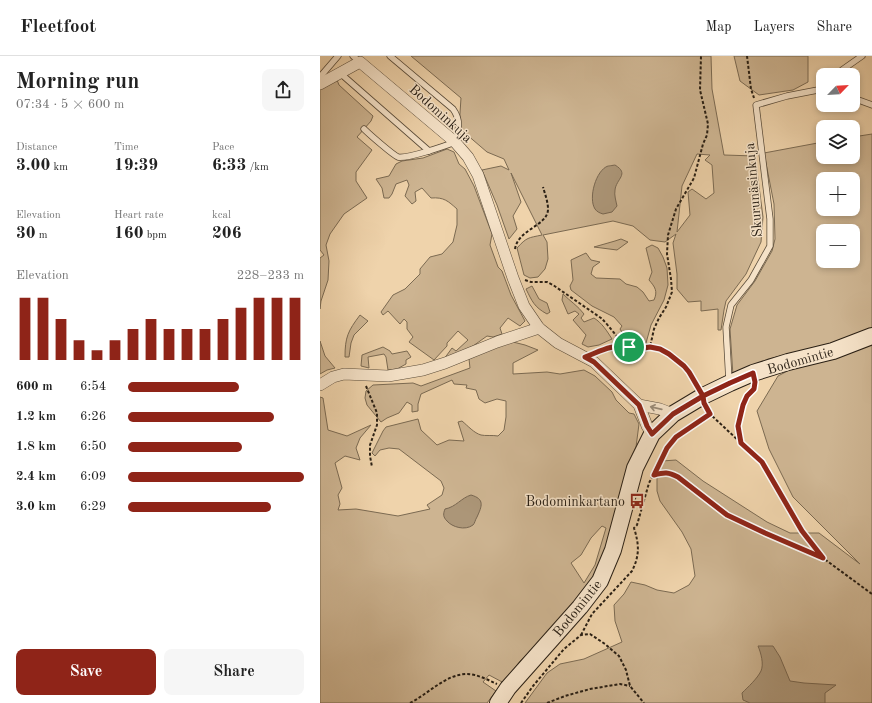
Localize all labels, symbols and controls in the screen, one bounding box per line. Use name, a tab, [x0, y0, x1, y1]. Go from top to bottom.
text: Fleetfoot	[20, 18, 96, 37]
text: Map	[706, 20, 732, 34]
text: Layers	[754, 20, 795, 34]
text: Share	[817, 20, 852, 34]
north arrow	[816, 68, 860, 112]
map controls	[816, 68, 860, 268]
button: share	[262, 69, 304, 111]
text: Morning run	[16, 71, 139, 93]
street label: Bodominkuja	[406, 82, 475, 146]
text: 07:34 · 5 × 600 m	[16, 98, 124, 111]
button: layers	[816, 120, 860, 164]
text: Distance	[16, 142, 57, 153]
text: Time	[114, 142, 139, 153]
text: Pace	[212, 142, 234, 153]
street label: Skurunäsinkuja	[743, 142, 765, 238]
text: 3.00	[16, 157, 50, 174]
text: 19:39	[114, 157, 158, 174]
text: 6:33	[212, 157, 246, 174]
text: km	[50, 162, 68, 173]
text: /km	[246, 162, 269, 173]
button: +	[816, 172, 860, 216]
text: Elevation	[16, 210, 61, 221]
text: Heart rate	[114, 210, 163, 221]
text: kcal	[212, 210, 231, 221]
button: −	[816, 224, 860, 268]
text: 30	[16, 225, 36, 242]
text: 160	[114, 225, 144, 242]
text: 206	[212, 225, 242, 242]
text: m	[36, 230, 48, 241]
text: bpm	[144, 230, 167, 241]
text: Elevation	[16, 269, 69, 282]
text: 228–233 m	[237, 269, 304, 282]
pin	[612, 330, 646, 364]
icon: arrive	[618, 336, 640, 358]
street label: Bodomintie	[765, 345, 835, 377]
text: 600 m	[16, 380, 53, 393]
text: 6:54	[80, 380, 106, 393]
one-way arrow	[650, 404, 663, 412]
text: 1.2 km	[16, 410, 56, 423]
text: 6:26	[80, 410, 106, 423]
text: 1.8 km	[16, 440, 56, 453]
text: 6:50	[80, 440, 106, 453]
text: 2.4 km	[16, 470, 56, 483]
text: 6:09	[80, 470, 106, 483]
bus stop icon: Bodominkartano	[628, 492, 646, 510]
place label: Bodominkartano	[525, 495, 625, 509]
text: 3.0 km	[16, 500, 56, 513]
text: 6:29	[80, 500, 106, 513]
street label: Bodomintie	[551, 578, 605, 640]
button: Save	[16, 649, 156, 695]
button: Share	[164, 649, 304, 695]

